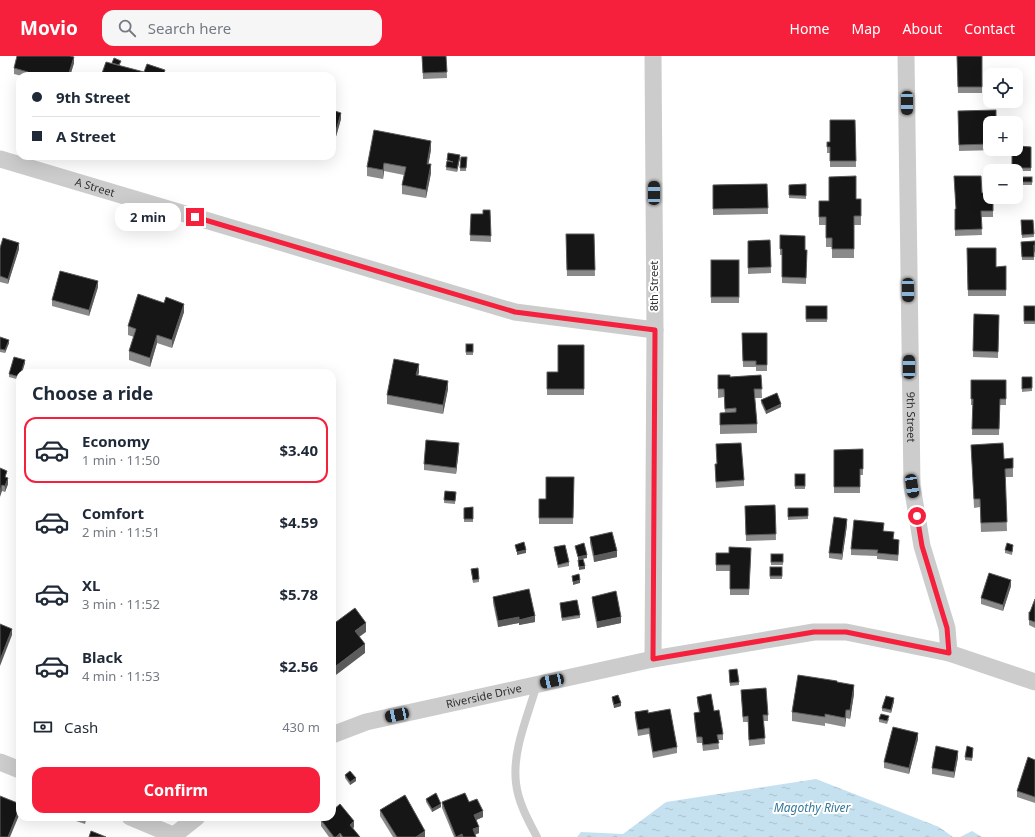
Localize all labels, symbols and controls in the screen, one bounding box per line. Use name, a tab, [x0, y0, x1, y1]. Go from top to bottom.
search box	[102, 10, 382, 46]
text: Movio	[20, 15, 78, 41]
icon: search	[116, 17, 138, 39]
text: Search here	[148, 18, 231, 38]
text: Home	[790, 19, 829, 38]
text: Map	[851, 19, 881, 38]
text: About	[903, 19, 942, 38]
text: Contact	[964, 19, 1015, 38]
map controls	[983, 68, 1023, 204]
button: locate	[983, 68, 1023, 108]
text: 9th Street	[56, 87, 130, 107]
car	[901, 91, 913, 115]
button: +	[983, 116, 1023, 156]
text: A Street	[56, 126, 116, 146]
button: −	[983, 164, 1023, 204]
street label: A Street	[73, 174, 117, 200]
car	[648, 181, 660, 205]
callout: 2 min	[115, 203, 181, 231]
text: 2 min	[130, 208, 166, 226]
route end	[186, 208, 204, 226]
street label: 8th Street	[646, 261, 661, 311]
car	[902, 278, 914, 302]
car	[903, 355, 915, 379]
text: Choose a ride	[32, 381, 153, 405]
street label: 9th Street	[904, 391, 919, 442]
text: Economy	[82, 431, 150, 451]
icon: car	[34, 432, 70, 468]
text: $3.40	[279, 440, 318, 460]
text: 1 min · 11:50	[82, 451, 160, 469]
car	[904, 473, 920, 499]
text: Comfort	[82, 503, 144, 523]
icon: car	[34, 504, 70, 540]
route start	[908, 507, 926, 525]
text: $4.59	[279, 512, 318, 532]
text: 2 min · 11:51	[82, 523, 160, 541]
text: XL	[82, 575, 100, 595]
icon: car	[34, 576, 70, 612]
text: $5.78	[279, 584, 318, 604]
text: 3 min · 11:52	[82, 595, 160, 613]
text: Black	[82, 647, 122, 667]
icon: car	[34, 648, 70, 684]
text: $2.56	[279, 656, 318, 676]
text: 4 min · 11:53	[82, 667, 160, 685]
car	[539, 673, 565, 689]
street label: Riverside Drive	[444, 680, 523, 711]
car	[384, 707, 410, 723]
icon: cash	[32, 716, 54, 738]
text: Cash	[64, 717, 98, 737]
text: 430 m	[282, 718, 320, 736]
button: Confirm	[32, 767, 320, 813]
water label: Magothy River	[774, 799, 852, 816]

